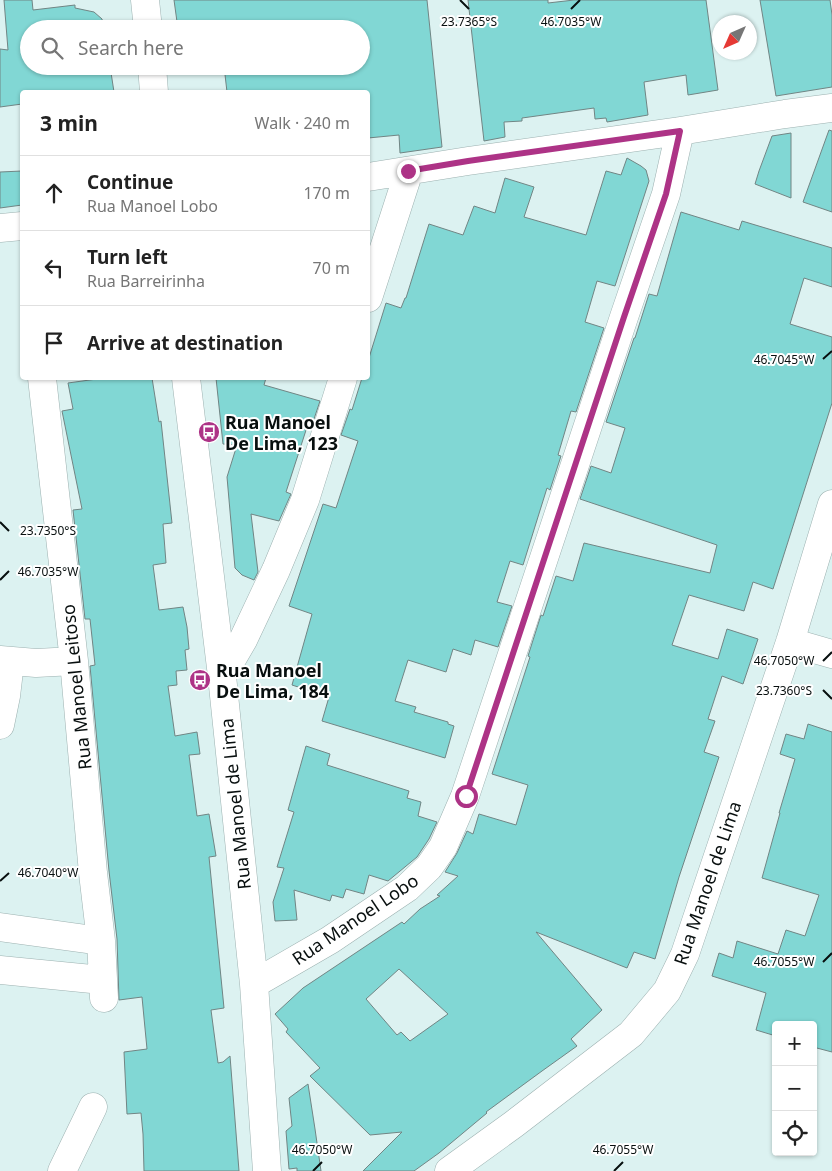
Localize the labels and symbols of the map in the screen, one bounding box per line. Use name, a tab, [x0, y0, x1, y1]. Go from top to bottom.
text: 23.7365°S	[441, 13, 497, 30]
text: 46.7035°W	[541, 13, 601, 30]
north arrow	[712, 15, 757, 60]
route end	[397, 160, 420, 183]
text: 46.7045°W	[754, 351, 814, 368]
place label: Rua Manoel De Lima, 123	[225, 410, 338, 455]
bus stop icon: Rua Manoel De Lima, 123	[197, 420, 221, 444]
text: 23.7350°S	[20, 522, 76, 539]
text: 46.7035°W	[18, 563, 78, 580]
street label: Rua Manoel Leitoso	[55, 603, 97, 771]
text: 46.7050°W	[754, 652, 814, 669]
place label: Rua Manoel De Lima, 184	[216, 658, 329, 703]
bus stop icon: Rua Manoel De Lima, 184	[188, 668, 212, 692]
text: 23.7360°S	[756, 682, 812, 699]
street label: Rua Manoel de Lima	[214, 717, 256, 891]
route start	[455, 785, 478, 808]
street label: Rua Manoel de Lima	[668, 798, 746, 968]
text: 46.7040°W	[18, 864, 78, 881]
street label: Rua Manoel Lobo	[287, 868, 423, 970]
text: 46.7055°W	[754, 953, 814, 970]
text: 46.7050°W	[292, 1141, 352, 1158]
text: 46.7055°W	[593, 1141, 653, 1158]

